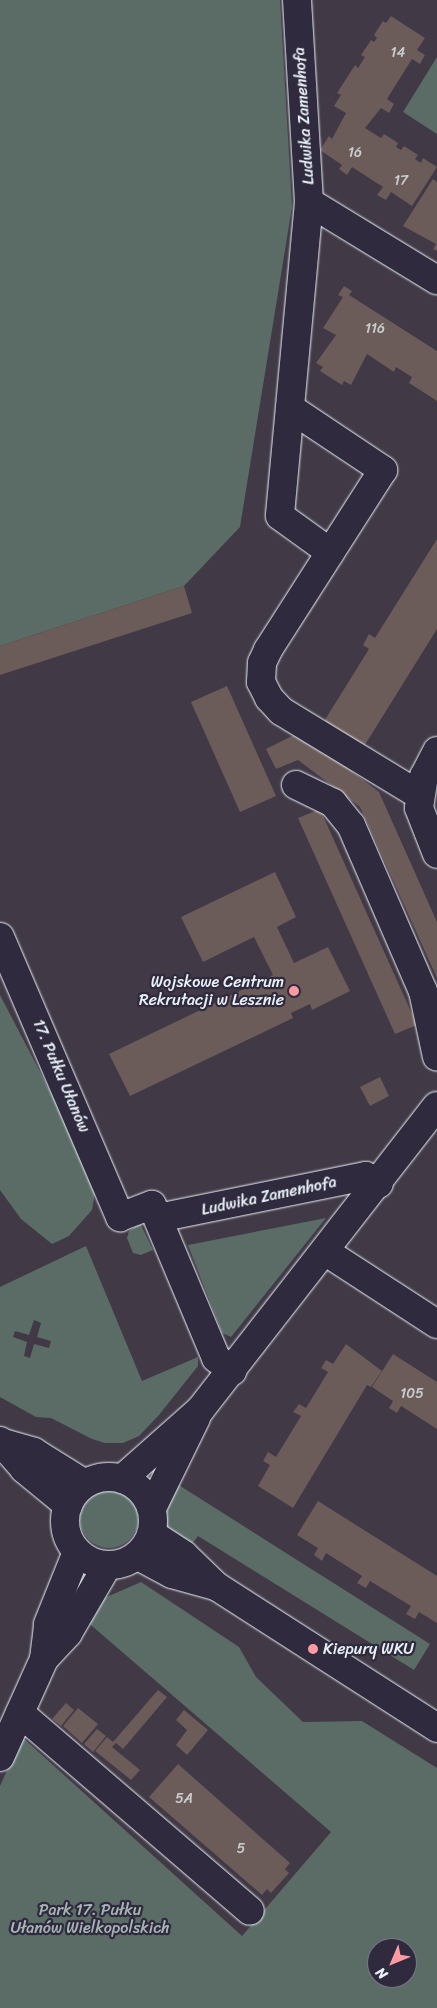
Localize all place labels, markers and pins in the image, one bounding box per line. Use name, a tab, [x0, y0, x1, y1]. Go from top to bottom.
place label: Wojskowe Centrum Rekrutacji w Lesznie	[140, 972, 284, 1010]
marker: Wojskowe Centrum Rekrutacji w Lesznie	[288, 985, 300, 997]
place label: Kiepury WKU	[323, 1639, 414, 1659]
marker: Kiepury WKU	[307, 1643, 319, 1655]

